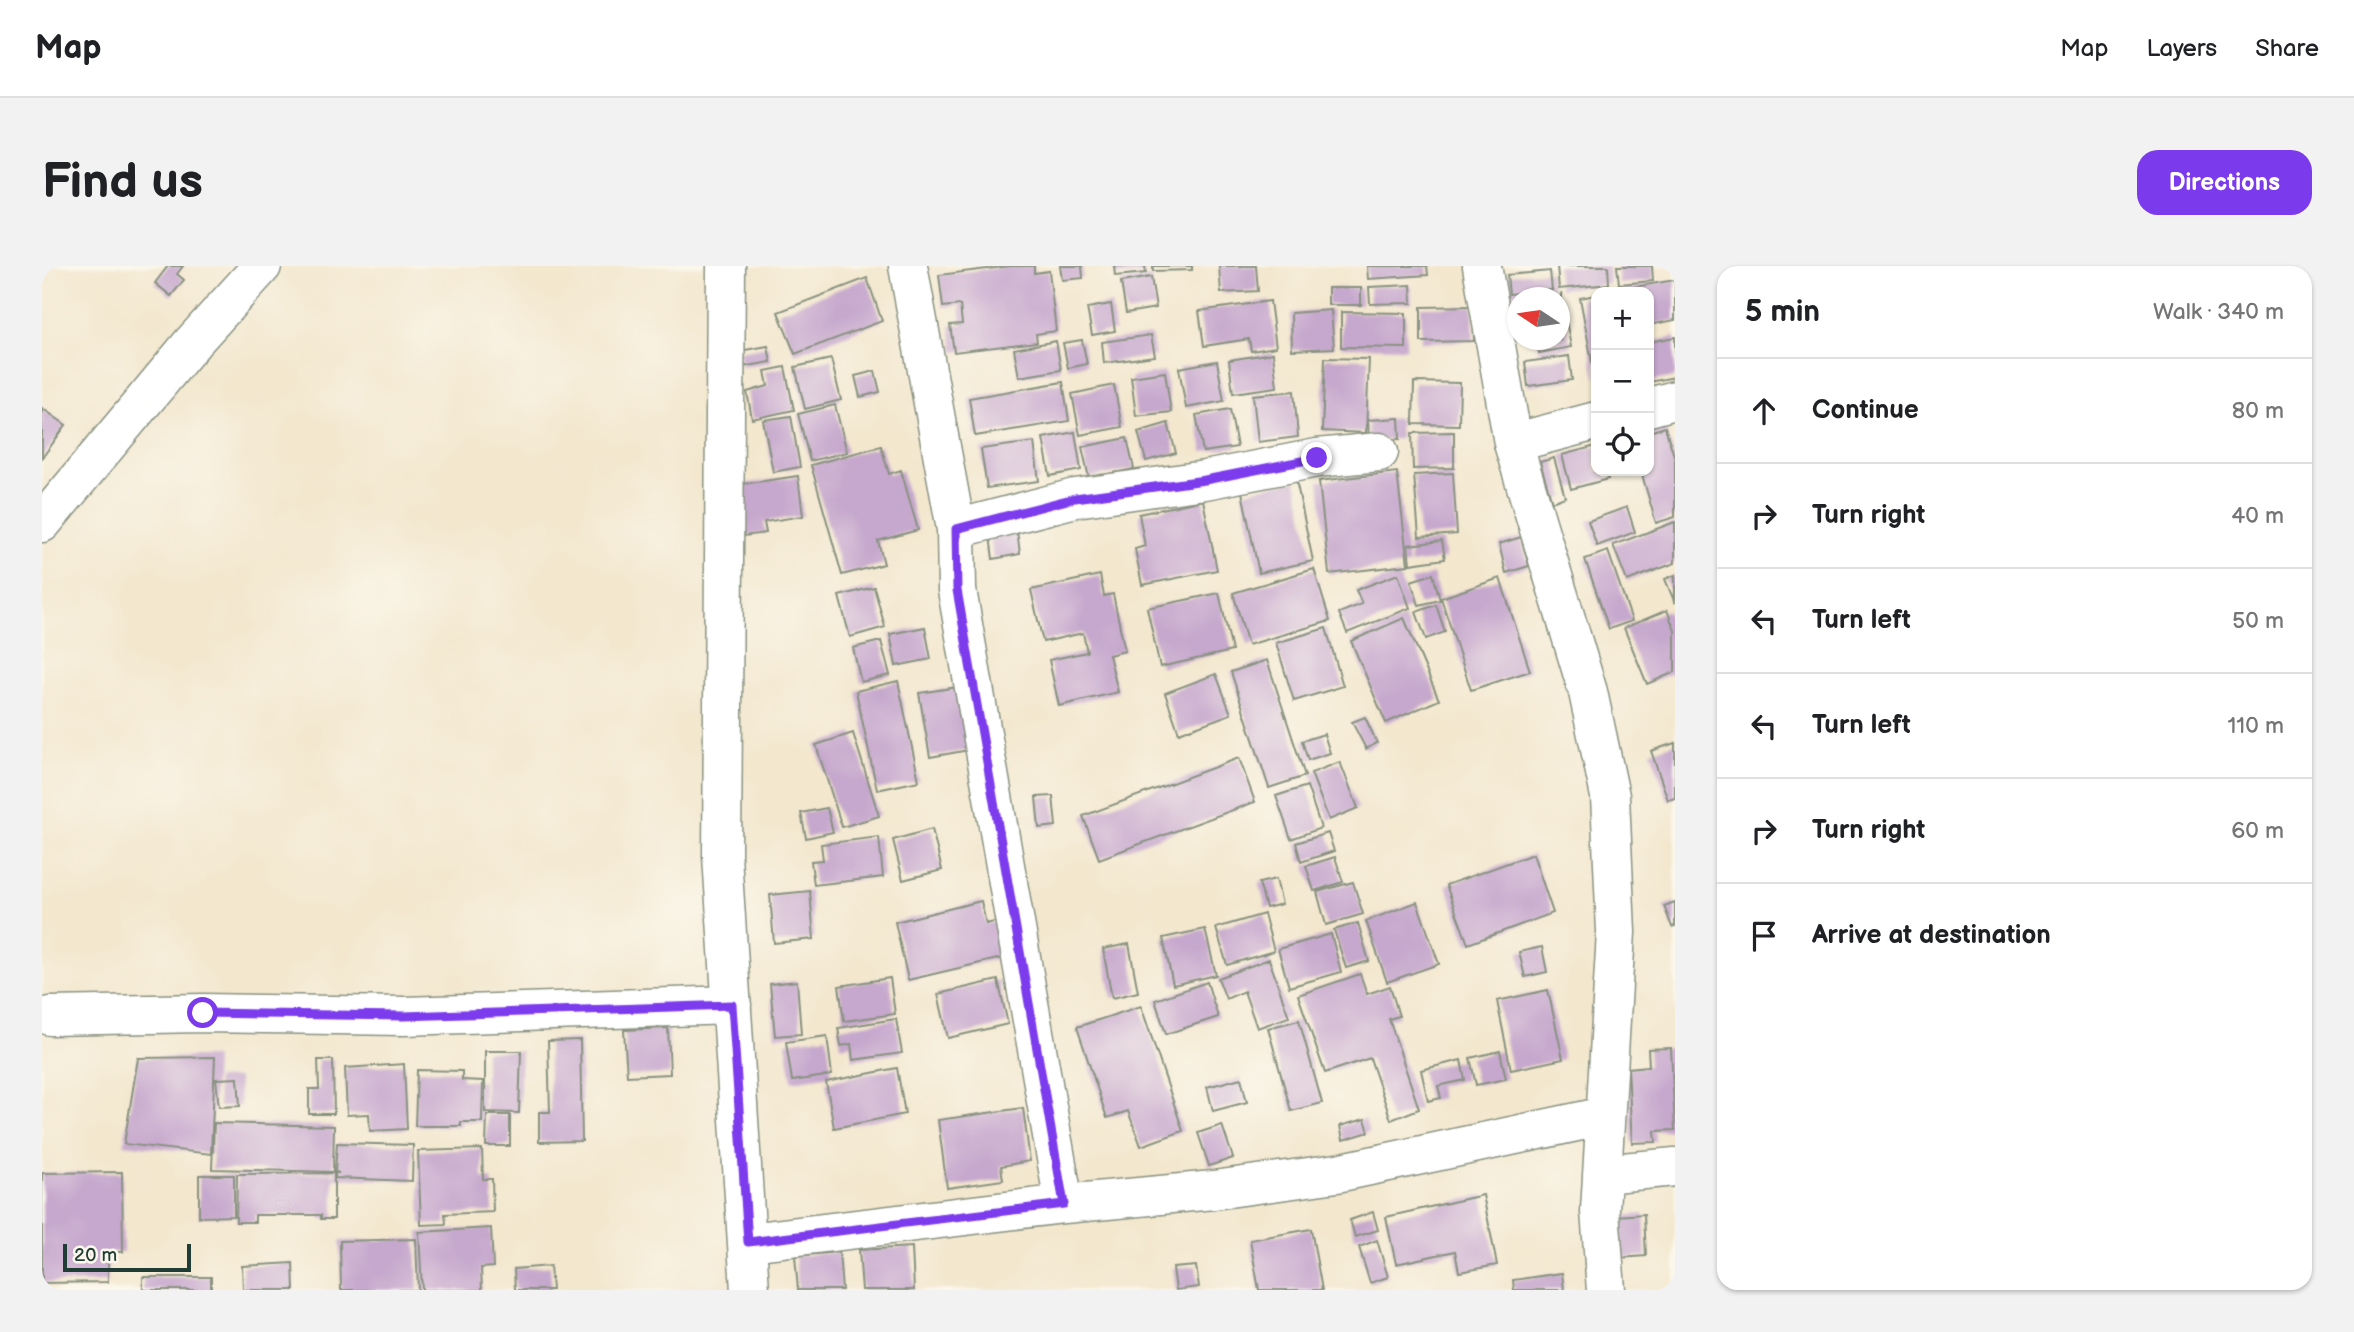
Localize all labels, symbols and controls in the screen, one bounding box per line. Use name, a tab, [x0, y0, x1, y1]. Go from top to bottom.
text: Map	[35, 28, 101, 68]
text: Map	[2060, 34, 2108, 63]
text: Layers	[2146, 34, 2217, 63]
text: Share	[2255, 34, 2319, 63]
button: Directions	[2137, 150, 2312, 215]
text: Find us	[42, 153, 203, 212]
north arrow	[1507, 287, 1570, 350]
map controls	[1591, 287, 1654, 476]
button: +	[1591, 287, 1654, 350]
text: 5 min	[1745, 294, 1820, 330]
text: Walk · 340 m	[2153, 298, 2284, 326]
button: −	[1591, 350, 1654, 413]
icon: ahead	[1745, 392, 1783, 430]
text: Continue	[1812, 395, 1919, 426]
text: 80 m	[2232, 397, 2284, 425]
button: locate	[1591, 413, 1654, 476]
route end	[1301, 442, 1332, 473]
icon: right	[1745, 497, 1783, 535]
text: Turn right	[1812, 500, 1925, 531]
text: 40 m	[2231, 502, 2284, 530]
icon: left	[1745, 602, 1783, 640]
text: Turn left	[1812, 605, 1911, 636]
text: 50 m	[2232, 607, 2284, 635]
icon: left	[1745, 707, 1783, 745]
text: Turn left	[1812, 710, 1911, 741]
text: 110 m	[2227, 712, 2284, 740]
icon: right	[1745, 812, 1783, 850]
text: Turn right	[1812, 815, 1925, 846]
text: 60 m	[2231, 817, 2284, 845]
icon: arrive	[1745, 917, 1783, 955]
text: Arrive at destination	[1812, 920, 2051, 951]
route start	[187, 997, 218, 1028]
scale bar	[63, 1241, 191, 1273]
text: 20 m	[74, 1244, 117, 1267]

